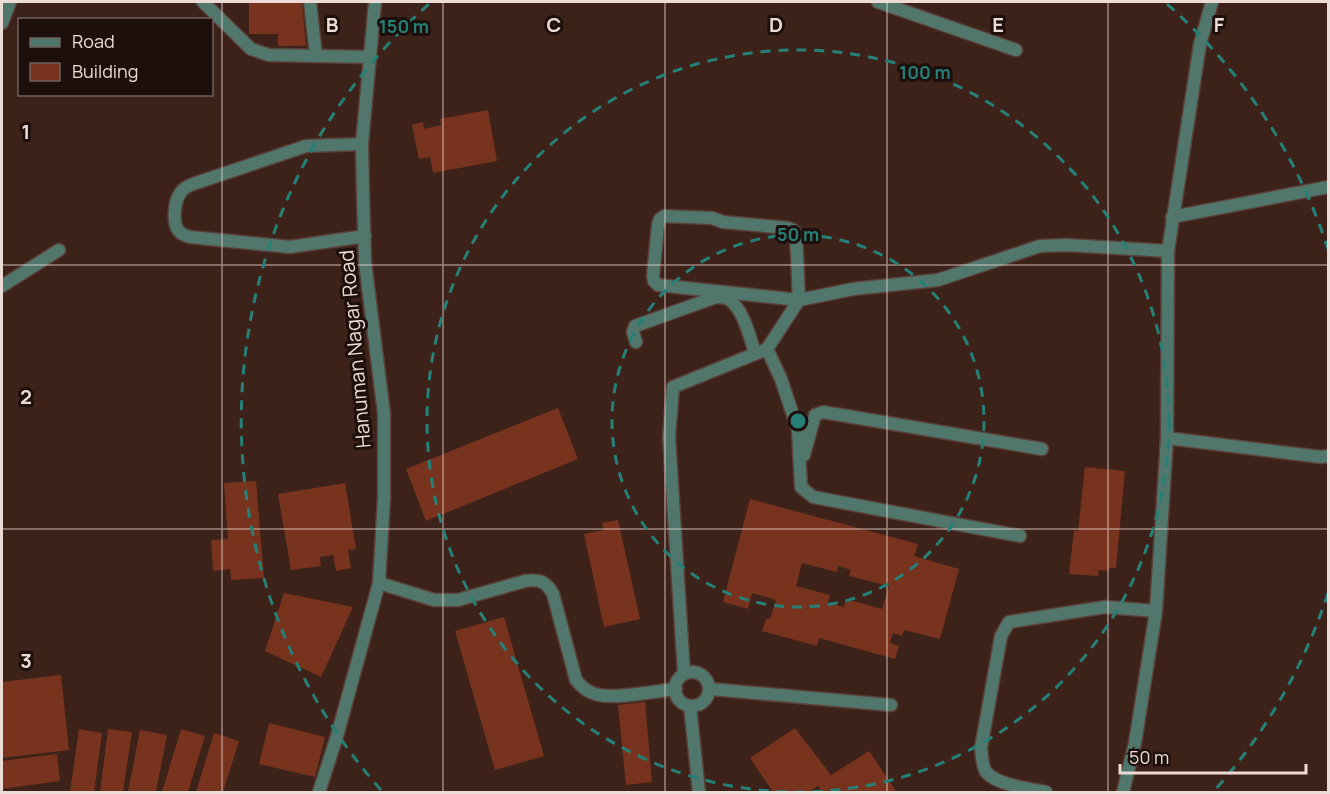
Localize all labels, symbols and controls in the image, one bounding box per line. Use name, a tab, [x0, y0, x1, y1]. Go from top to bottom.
text: B	[326, 11, 339, 38]
text: C	[547, 11, 561, 38]
text: D	[769, 11, 783, 38]
text: E	[992, 11, 1004, 38]
text: F	[1214, 11, 1225, 38]
text: 150 m	[379, 14, 429, 38]
legend	[18, 18, 213, 96]
text: Road	[72, 29, 115, 53]
text: Building	[72, 59, 138, 83]
text: 100 m	[899, 60, 951, 84]
text: 1	[22, 118, 30, 145]
text: 50 m	[777, 222, 819, 246]
street label: Hanuman Nagar Road	[332, 249, 377, 449]
text: 2	[20, 383, 32, 410]
centre of rings	[788, 411, 808, 431]
text: 3	[20, 647, 32, 674]
scale bar	[1120, 737, 1306, 775]
text: 50 m	[1129, 745, 1169, 769]

